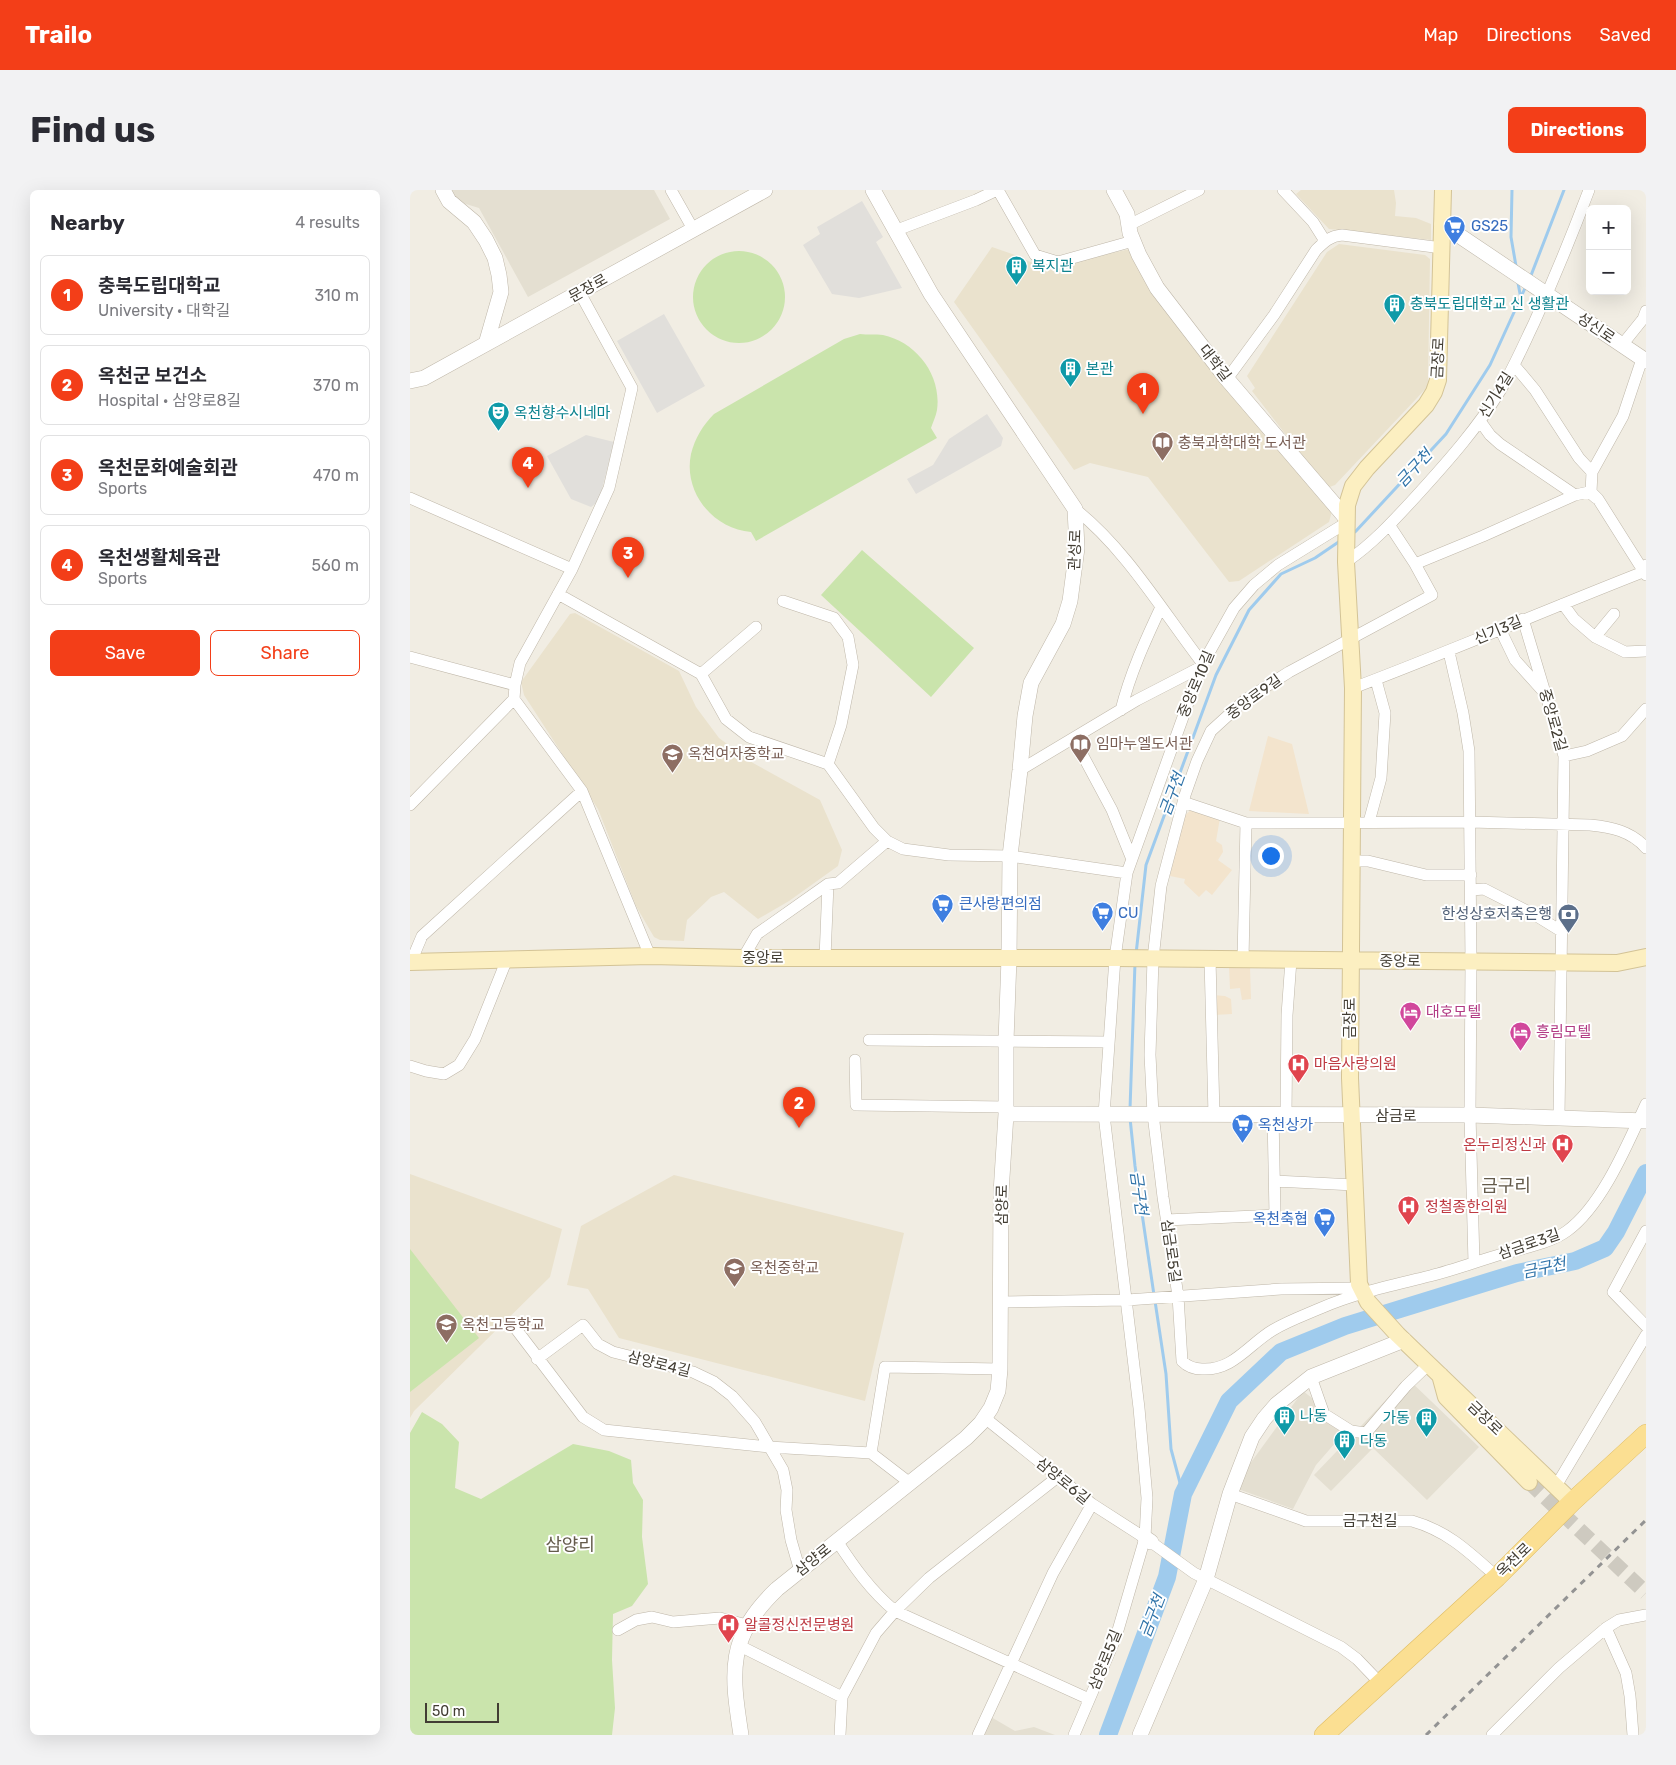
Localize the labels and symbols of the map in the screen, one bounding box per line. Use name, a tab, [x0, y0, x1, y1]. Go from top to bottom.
supermarket icon: GS25	[1443, 214, 1467, 245]
place label: GS25	[1471, 217, 1508, 235]
building icon: 복지관	[1004, 254, 1028, 285]
place label: 복지관	[1032, 257, 1074, 275]
street label: 문장로	[566, 270, 610, 306]
building icon: 충북도립대학교 신 생활관	[1382, 292, 1406, 323]
place label: 충북도립대학교 신 생활관	[1410, 295, 1569, 313]
street label: 성신로	[1574, 309, 1618, 347]
street label: 금장로	[1428, 337, 1448, 379]
street label: 대학길	[1195, 341, 1235, 385]
building icon: 본관	[1058, 357, 1082, 388]
place label: 본관	[1086, 360, 1114, 378]
street label: 신기4길	[1475, 369, 1517, 421]
pin: 1	[1127, 373, 1159, 414]
theatre icon: 옥천향수시네마	[486, 401, 510, 432]
place label: 옥천향수시네마	[514, 404, 611, 422]
library icon: 충북과학대학 도서관	[1150, 431, 1174, 462]
place label: 충북과학대학 도서관	[1178, 434, 1306, 452]
water label: 금구천	[1392, 444, 1438, 491]
pin: 4	[512, 447, 544, 488]
street label: 관성로	[1065, 529, 1085, 571]
pin: 3	[612, 537, 644, 578]
street label: 신기3길	[1471, 612, 1525, 648]
street label: 중앙로10길	[1174, 648, 1218, 720]
street label: 중앙로9길	[1223, 671, 1285, 723]
street label: 중앙로2길	[1536, 687, 1570, 753]
library icon: 임마누엘도서관	[1068, 732, 1092, 763]
place label: 임마누엘도서관	[1096, 735, 1193, 753]
school or university icon: 옥천여자중학교	[660, 742, 684, 773]
place label: 옥천여자중학교	[688, 745, 785, 763]
water label: 금구천	[1156, 768, 1189, 818]
your location	[1258, 843, 1284, 869]
supermarket icon: 큰사랑편의점	[931, 892, 955, 923]
place label: 큰사랑편의점	[959, 895, 1042, 913]
supermarket icon: CU	[1090, 901, 1114, 932]
bank icon: 한성상호저축은행	[1556, 902, 1580, 933]
place label: CU	[1118, 904, 1139, 922]
place label: 한성상호저축은행	[1442, 905, 1552, 923]
street label: 중앙로	[742, 949, 784, 967]
street label: 중앙로	[1379, 952, 1421, 970]
street label: 금장로	[1341, 997, 1359, 1039]
hotel icon: 대호모텔	[1398, 1000, 1422, 1031]
place label: 대호모텔	[1426, 1003, 1481, 1021]
hotel icon: 흥림모텔	[1508, 1020, 1532, 1051]
place label: 흥림모텔	[1536, 1023, 1591, 1041]
hospital icon: 마음사랑의원	[1286, 1052, 1310, 1083]
place label: 마음사랑의원	[1314, 1055, 1397, 1073]
pin: 2	[783, 1087, 815, 1128]
street label: 삼금로	[1375, 1107, 1417, 1125]
supermarket icon: 옥천상가	[1230, 1113, 1254, 1144]
place label: 옥천상가	[1258, 1116, 1313, 1134]
hospital icon: 온누리정신과	[1550, 1133, 1574, 1164]
place label: 온누리정신과	[1463, 1136, 1546, 1154]
water label: 금구천	[1127, 1170, 1152, 1218]
district label: 금구리	[1481, 1175, 1531, 1197]
street label: 삼양로	[993, 1184, 1011, 1226]
hospital icon: 정철종한의원	[1397, 1195, 1421, 1226]
place label: 정철종한의원	[1425, 1198, 1508, 1216]
supermarket icon: 옥천축협	[1312, 1207, 1336, 1238]
place label: 옥천축협	[1253, 1210, 1308, 1228]
street label: 삼금로5길	[1158, 1218, 1184, 1284]
street label: 삼금로3길	[1496, 1225, 1562, 1263]
water label: 금구천	[1520, 1254, 1570, 1282]
school or university icon: 옥천중학교	[722, 1256, 746, 1287]
place label: 옥천중학교	[750, 1259, 819, 1277]
school or university icon: 옥천고등학교	[434, 1313, 458, 1344]
place label: 옥천고등학교	[462, 1316, 545, 1334]
street label: 삼양로4길	[626, 1347, 692, 1381]
street label: 금장로	[1464, 1397, 1506, 1439]
building icon: 나동	[1272, 1404, 1296, 1435]
building icon: 가동	[1414, 1406, 1438, 1437]
place label: 나동	[1300, 1407, 1328, 1425]
place label: 가동	[1382, 1409, 1410, 1427]
building icon: 다동	[1332, 1429, 1356, 1460]
place label: 다동	[1360, 1432, 1388, 1450]
street label: 삼양로6길	[1032, 1454, 1094, 1508]
street label: 금구천길	[1342, 1512, 1398, 1530]
district label: 삼양리	[545, 1534, 595, 1556]
street label: 옥천로	[1493, 1539, 1535, 1581]
street label: 삼양로	[791, 1540, 835, 1580]
water label: 금구천	[1135, 1590, 1170, 1640]
hospital icon: 알콜정신전문병원	[716, 1613, 740, 1644]
place label: 알콜정신전문병원	[744, 1616, 854, 1634]
street label: 삼양로5길	[1085, 1627, 1125, 1693]
scale bar	[425, 1700, 499, 1723]

